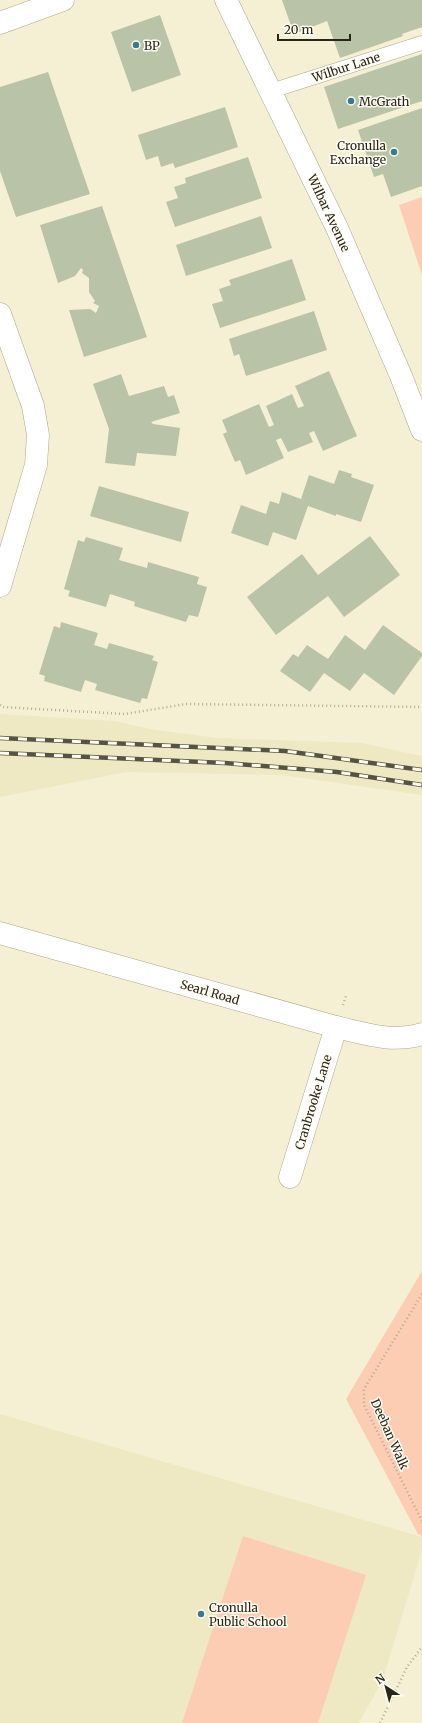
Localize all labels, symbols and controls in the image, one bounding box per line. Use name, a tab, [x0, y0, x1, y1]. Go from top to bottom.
scale bar	[278, 16, 350, 42]
text: 20 m	[284, 22, 313, 37]
place label: BP	[144, 38, 160, 53]
marker: BP	[131, 40, 141, 50]
street label: Wilbur Lane	[309, 49, 382, 85]
place label: McGrath	[359, 94, 410, 109]
marker: McGrath	[346, 96, 356, 106]
place label: Cronulla Exchange	[330, 138, 387, 167]
marker: Cronulla Exchange	[389, 147, 399, 157]
street label: Wilbar Avenue	[304, 171, 353, 254]
street label: Searl Road	[179, 976, 241, 1008]
street label: Cranbrooke Lane	[291, 1053, 335, 1151]
street label: Deeban Walk	[368, 1396, 412, 1472]
place label: Cronulla Public School	[209, 1600, 287, 1629]
marker: Cronulla Public School	[196, 1609, 206, 1619]
north arrow	[366, 1667, 406, 1707]
text: N	[372, 1671, 388, 1687]

